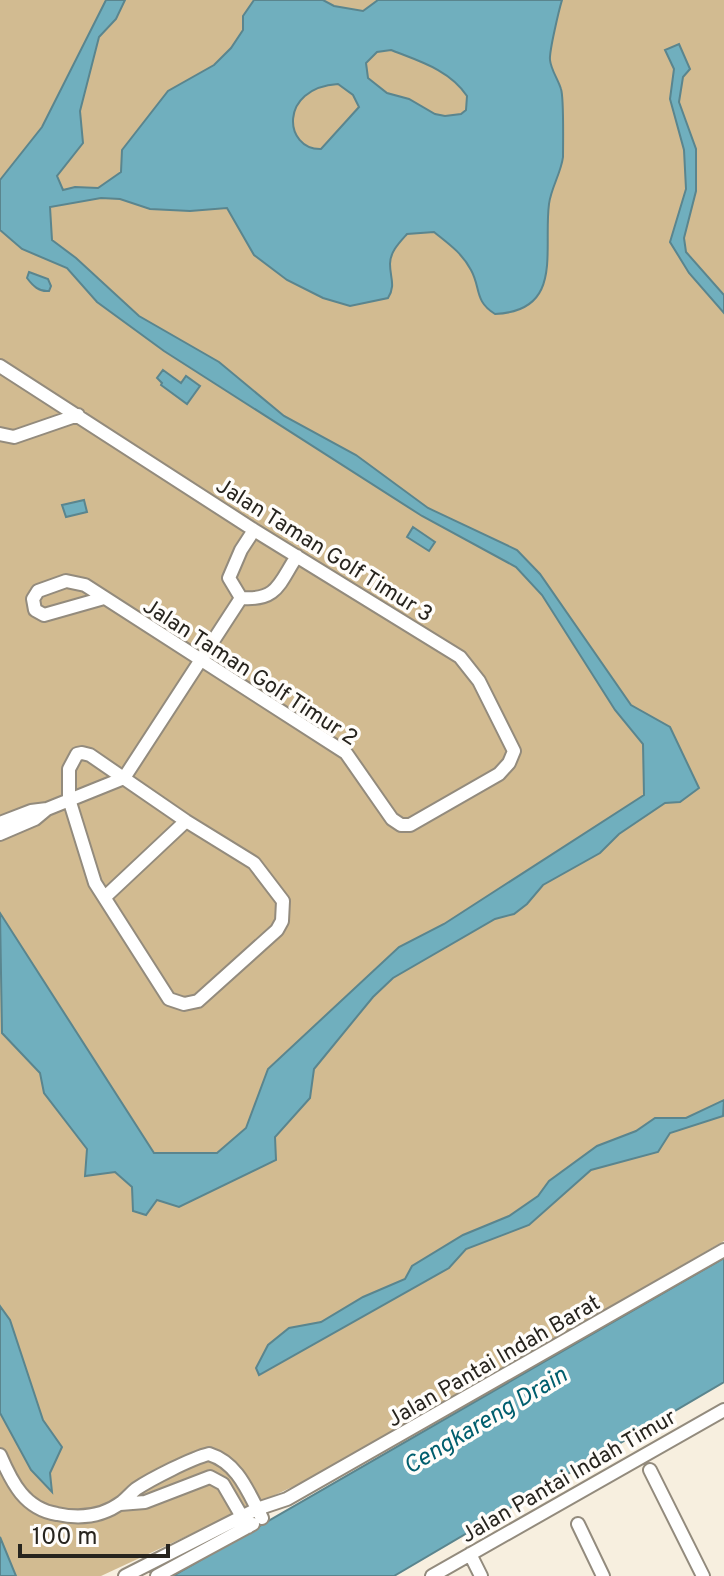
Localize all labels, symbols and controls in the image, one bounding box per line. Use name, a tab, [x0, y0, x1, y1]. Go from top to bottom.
street label: Jalan Taman Golf Timur 3	[210, 473, 437, 629]
street label: Jalan Taman Golf Timur 2	[137, 593, 362, 753]
street label: Jalan Pantai Indah Barat	[383, 1290, 605, 1434]
water label: Cengkareng Drain	[399, 1361, 573, 1482]
street label: Jalan Pantai Indah Timur	[457, 1404, 682, 1550]
scale bar	[20, 1508, 168, 1558]
text: 100 m	[32, 1523, 98, 1553]

